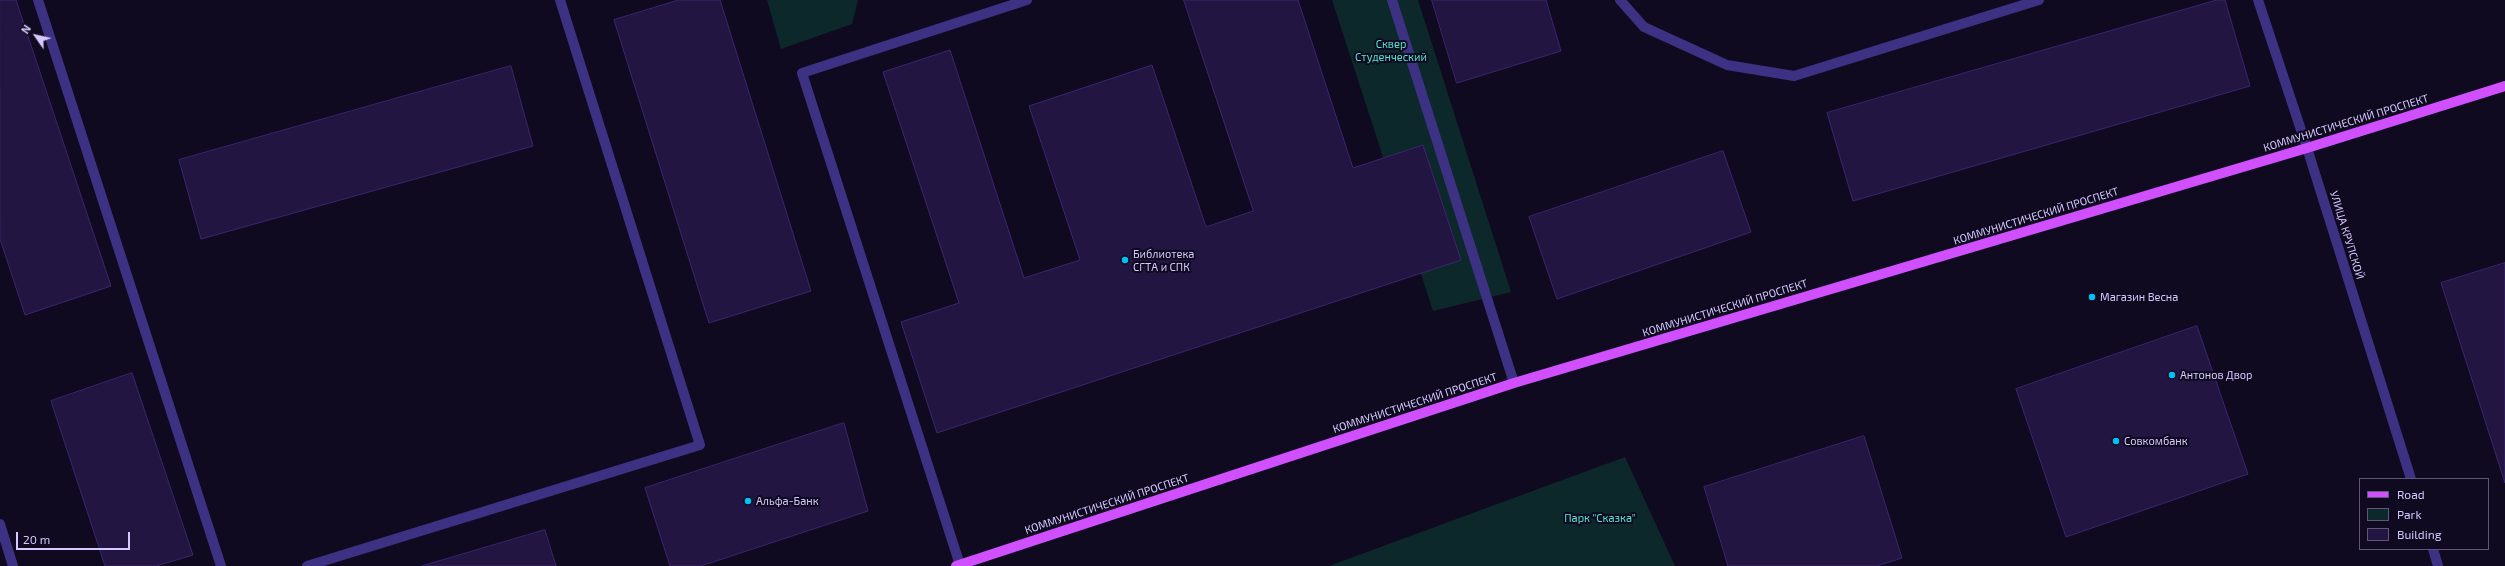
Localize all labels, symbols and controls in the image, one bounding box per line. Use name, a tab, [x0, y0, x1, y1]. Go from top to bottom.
north arrow	[16, 16, 56, 56]
text: N	[18, 22, 33, 36]
park label: Сквер Студенческий	[1355, 37, 1427, 63]
street label: КОММУНИСТИЧЕСКИЙ ПРОСПЕКТ	[2262, 92, 2430, 154]
street label: КОММУНИСТИЧЕСКИЙ ПРОСПЕКТ	[1952, 185, 2120, 247]
street label: УЛИЦА КРУПСКОЙ	[2327, 189, 2367, 281]
place label: Библиотека СГТА и СПК	[1133, 247, 1194, 273]
marker: Библиотека СГТА и СПК	[1120, 255, 1130, 265]
street label: КОММУНИСТИЧЕСКИЙ ПРОСПЕКТ	[1641, 277, 1809, 339]
place label: Магазин Весна	[2100, 290, 2178, 304]
marker: Магазин Весна	[2087, 292, 2097, 302]
place label: Антонов Двор	[2180, 368, 2252, 382]
street label: КОММУНИСТИЧЕСКИЙ ПРОСПЕКТ	[1331, 370, 1499, 436]
marker: Антонов Двор	[2167, 370, 2177, 380]
place label: Совкомбанк	[2124, 434, 2188, 448]
marker: Совкомбанк	[2111, 436, 2121, 446]
street label: КОММУНИСТИЧЕСКИЙ ПРОСПЕКТ	[1023, 471, 1191, 537]
legend	[2359, 478, 2489, 550]
text: Road	[2397, 487, 2425, 501]
place label: Альфа-Банк	[756, 494, 819, 508]
marker: Альфа-Банк	[743, 496, 753, 506]
text: Park	[2397, 507, 2422, 521]
park label: Парк "Сказка"	[1564, 511, 1636, 525]
scale bar	[18, 524, 132, 550]
text: Building	[2397, 527, 2441, 541]
text: 20 m	[23, 532, 50, 546]

